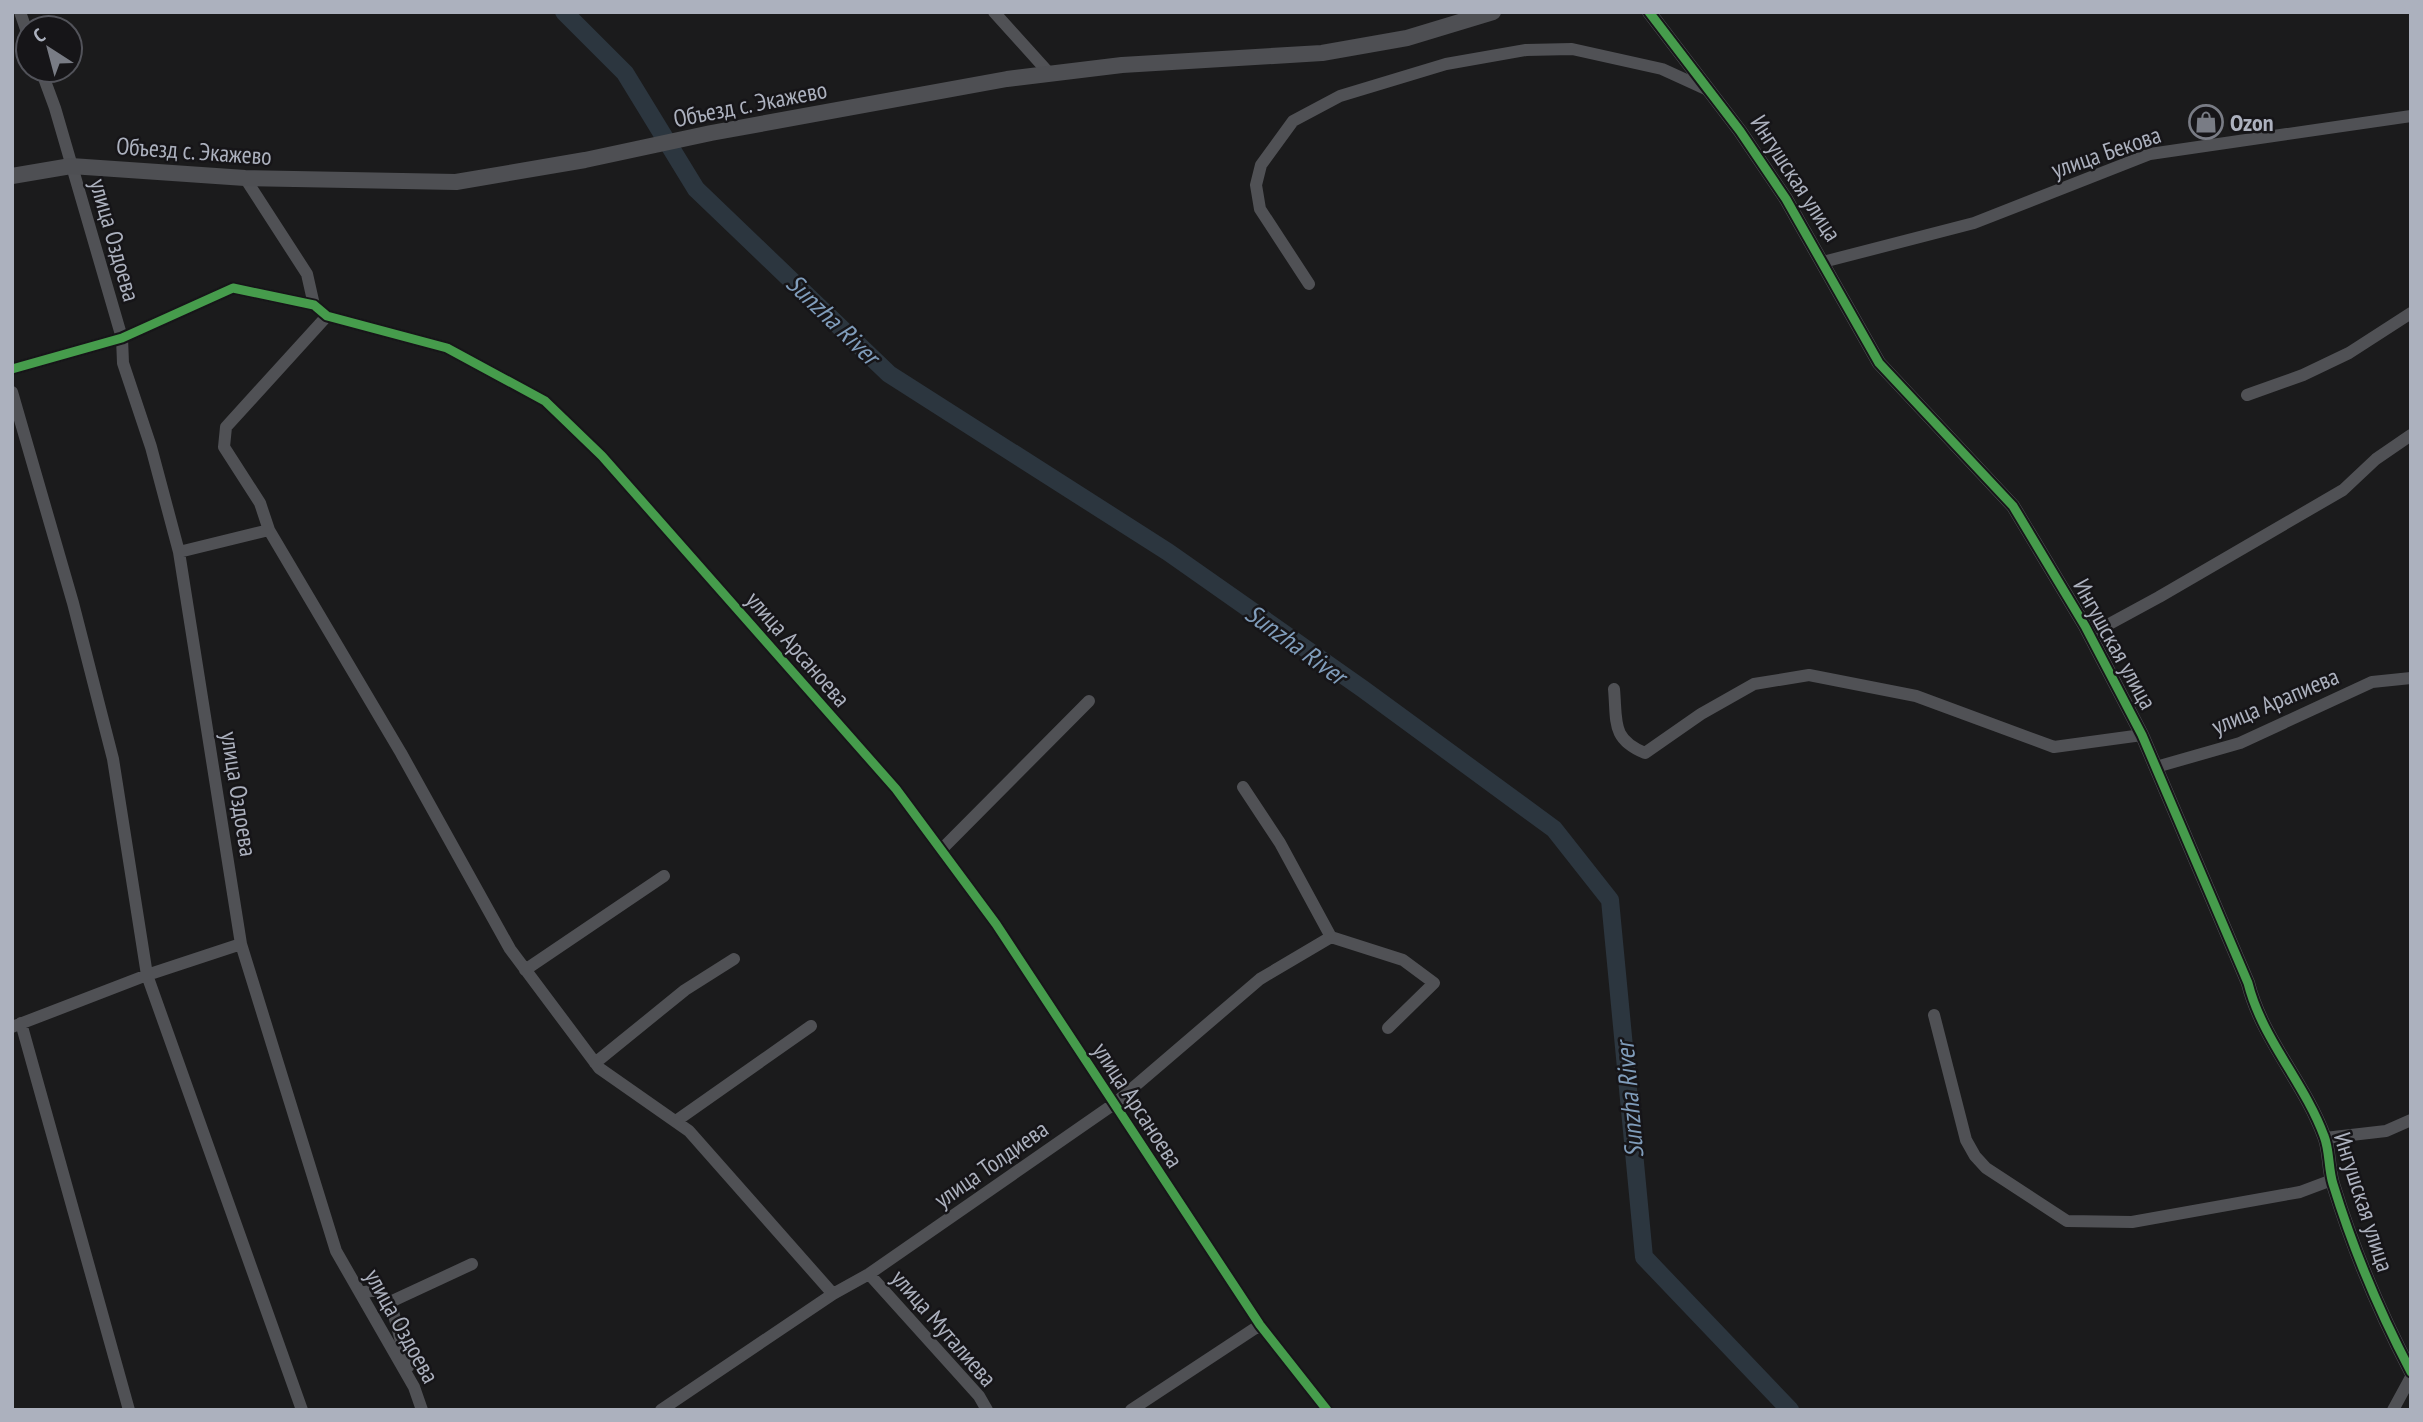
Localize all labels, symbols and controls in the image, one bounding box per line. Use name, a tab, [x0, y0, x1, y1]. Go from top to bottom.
north arrow	[14, 14, 84, 84]
text: С	[28, 23, 50, 48]
street label: Объезд с. Экажево	[671, 74, 829, 134]
shop icon: Ozon	[2187, 103, 2225, 141]
place label: Ozon	[2230, 107, 2273, 138]
street label: Ингушская улица	[1744, 109, 1848, 247]
street label: улица Бекова	[2047, 119, 2165, 185]
street label: Объезд с. Экажево	[115, 130, 273, 172]
street label: улица Оздоева	[83, 175, 147, 305]
water label: Sunzha River	[780, 267, 889, 374]
street label: Ингушская улица	[2066, 573, 2164, 715]
street label: улица Арсаноева	[739, 585, 857, 713]
water label: Sunzha River	[1239, 596, 1356, 694]
street label: улица Арапиева	[2207, 660, 2343, 742]
street label: улица Оздоева	[214, 729, 264, 859]
street label: улица Арсаноева	[1086, 1036, 1190, 1174]
water label: Sunzha River	[1607, 1037, 1651, 1160]
street label: улица Толдиева	[928, 1113, 1054, 1215]
street label: Ингушская улица	[2327, 1128, 2401, 1276]
street label: улица Оздоева	[358, 1263, 446, 1389]
street label: улица Муталиева	[885, 1263, 1003, 1393]

